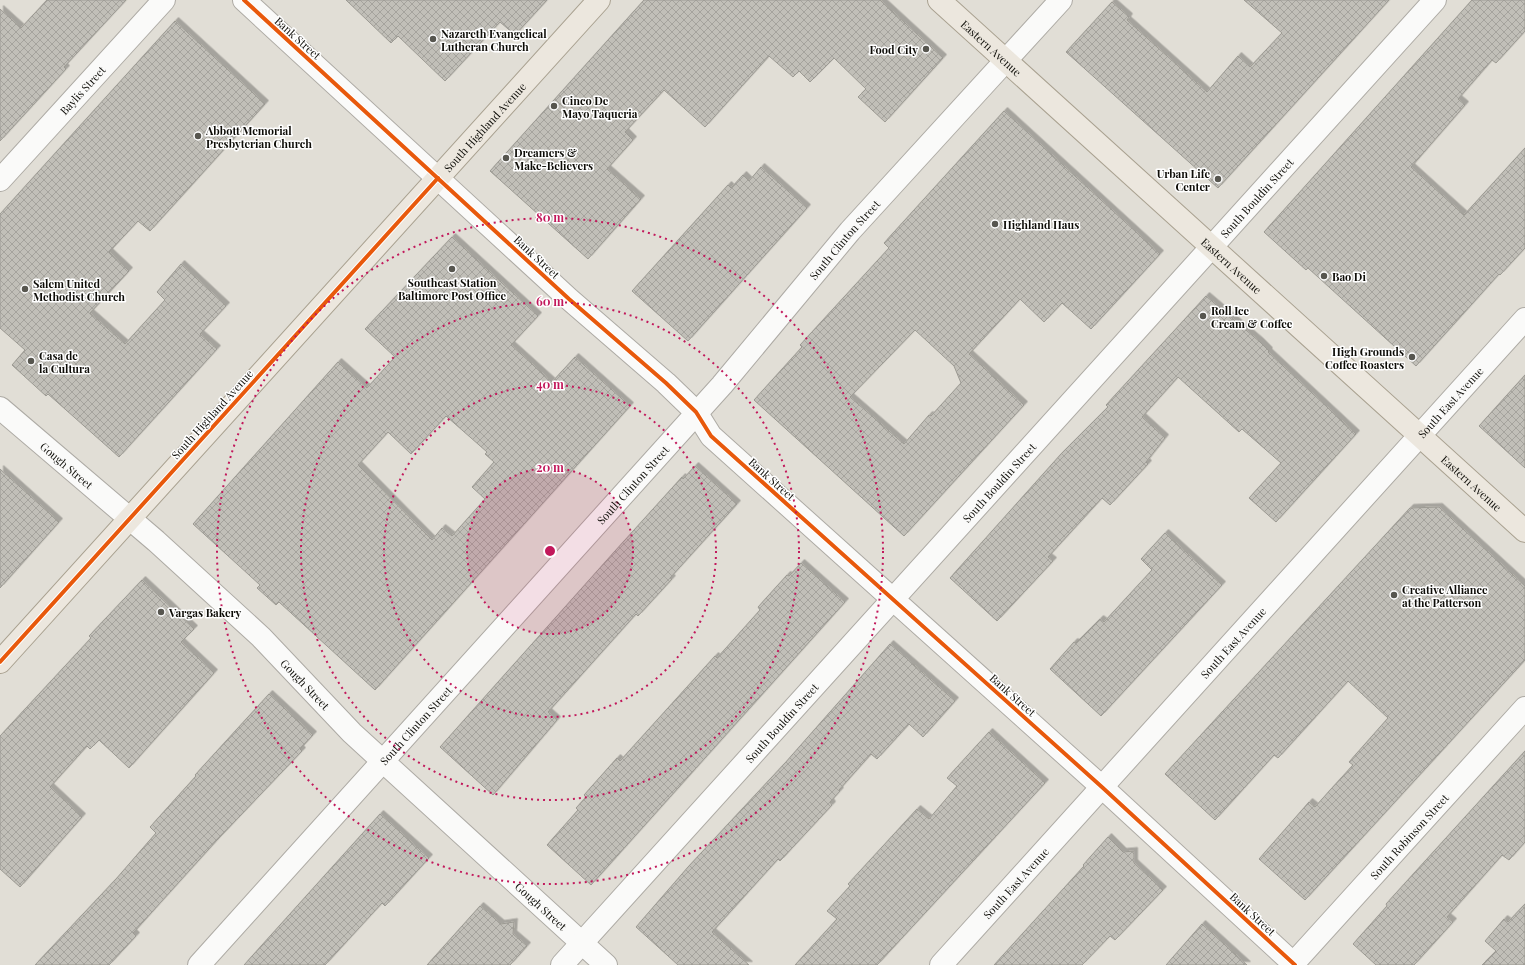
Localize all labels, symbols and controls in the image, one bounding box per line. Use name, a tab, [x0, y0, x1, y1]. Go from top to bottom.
street label: Bank Street	[272, 13, 324, 63]
street label: Eastern Avenue	[958, 16, 1025, 79]
place label: Nazareth Evangelical Lutheran Church	[441, 26, 547, 54]
marker: Nazareth Evangelical Lutheran Church	[428, 34, 438, 44]
place label: Food City	[869, 42, 918, 57]
marker: Food City	[921, 44, 931, 54]
street label: Baylis Street	[56, 62, 108, 118]
street label: South Highland Avenue	[440, 78, 529, 175]
place label: Cinco De Mayo Taqueria	[562, 93, 638, 121]
marker: Cinco De Mayo Taqueria	[549, 101, 559, 111]
place label: Abbott Memorial Presbyterian Church	[205, 123, 312, 151]
marker: Abbott Memorial Presbyterian Church	[193, 131, 203, 141]
place label: Dreamers & Make-Believers	[514, 145, 593, 173]
marker: Dreamers & Make-Believers	[501, 153, 511, 163]
street label: South Bouldin Street	[1216, 154, 1296, 240]
place label: Urban Life Center	[1157, 166, 1211, 194]
marker: Urban Life Center	[1213, 174, 1223, 184]
street label: South Clinton Street	[805, 196, 883, 282]
text: 80 m	[536, 209, 564, 225]
place label: Highland Haus	[1003, 217, 1079, 232]
marker: Highland Haus	[990, 219, 1000, 229]
street label: Bank Street	[511, 232, 563, 282]
street label: Eastern Avenue	[1198, 234, 1266, 297]
marker: Southeast Station Baltimore Post Office	[447, 264, 457, 274]
place label: Bao Di	[1332, 269, 1366, 284]
marker: Bao Di	[1319, 271, 1329, 281]
place label: Southeast Station Baltimore Post Office	[398, 275, 507, 303]
place label: Salem United Methodist Church	[33, 276, 125, 304]
marker: Salem United Methodist Church	[20, 284, 30, 294]
text: 60 m	[536, 293, 564, 309]
place label: Roll Ice Cream & Coffee	[1211, 303, 1293, 331]
marker: Roll Ice Cream & Coffee	[1198, 311, 1208, 321]
place label: High Grounds Coffee Roasters	[1325, 344, 1404, 372]
place label: Casa de la Cultura	[39, 348, 90, 376]
marker: High Grounds Coffee Roasters	[1407, 352, 1417, 362]
marker: Casa de la Cultura	[26, 356, 36, 366]
street label: South East Avenue	[1414, 363, 1486, 441]
street label: South Highland Avenue	[168, 366, 257, 462]
text: 40 m	[536, 376, 564, 392]
street label: Gough Street	[37, 438, 97, 492]
street label: South Bouldin Street	[959, 439, 1039, 525]
street label: South Clinton Street	[593, 442, 672, 527]
street label: Eastern Avenue	[1438, 451, 1506, 514]
street label: Bank Street	[746, 454, 798, 504]
text: 20 m	[536, 459, 564, 475]
centre of rings	[543, 544, 557, 558]
place label: Creative Alliance at the Patterson	[1402, 582, 1488, 610]
marker: Creative Alliance at the Patterson	[1389, 590, 1399, 600]
street label: South East Avenue	[1197, 603, 1269, 681]
place label: Vargas Bakery	[168, 605, 242, 620]
marker: Vargas Bakery	[156, 607, 166, 617]
street label: Gough Street	[278, 655, 333, 713]
street label: Bank Street	[987, 670, 1039, 720]
street label: South Bouldin Street	[741, 679, 821, 766]
street label: South Clinton Street	[376, 683, 455, 768]
street label: South Robinson Street	[1366, 790, 1452, 882]
street label: South East Avenue	[979, 844, 1052, 921]
street label: Gough Street	[512, 879, 570, 933]
street label: Bank Street	[1227, 889, 1279, 939]

